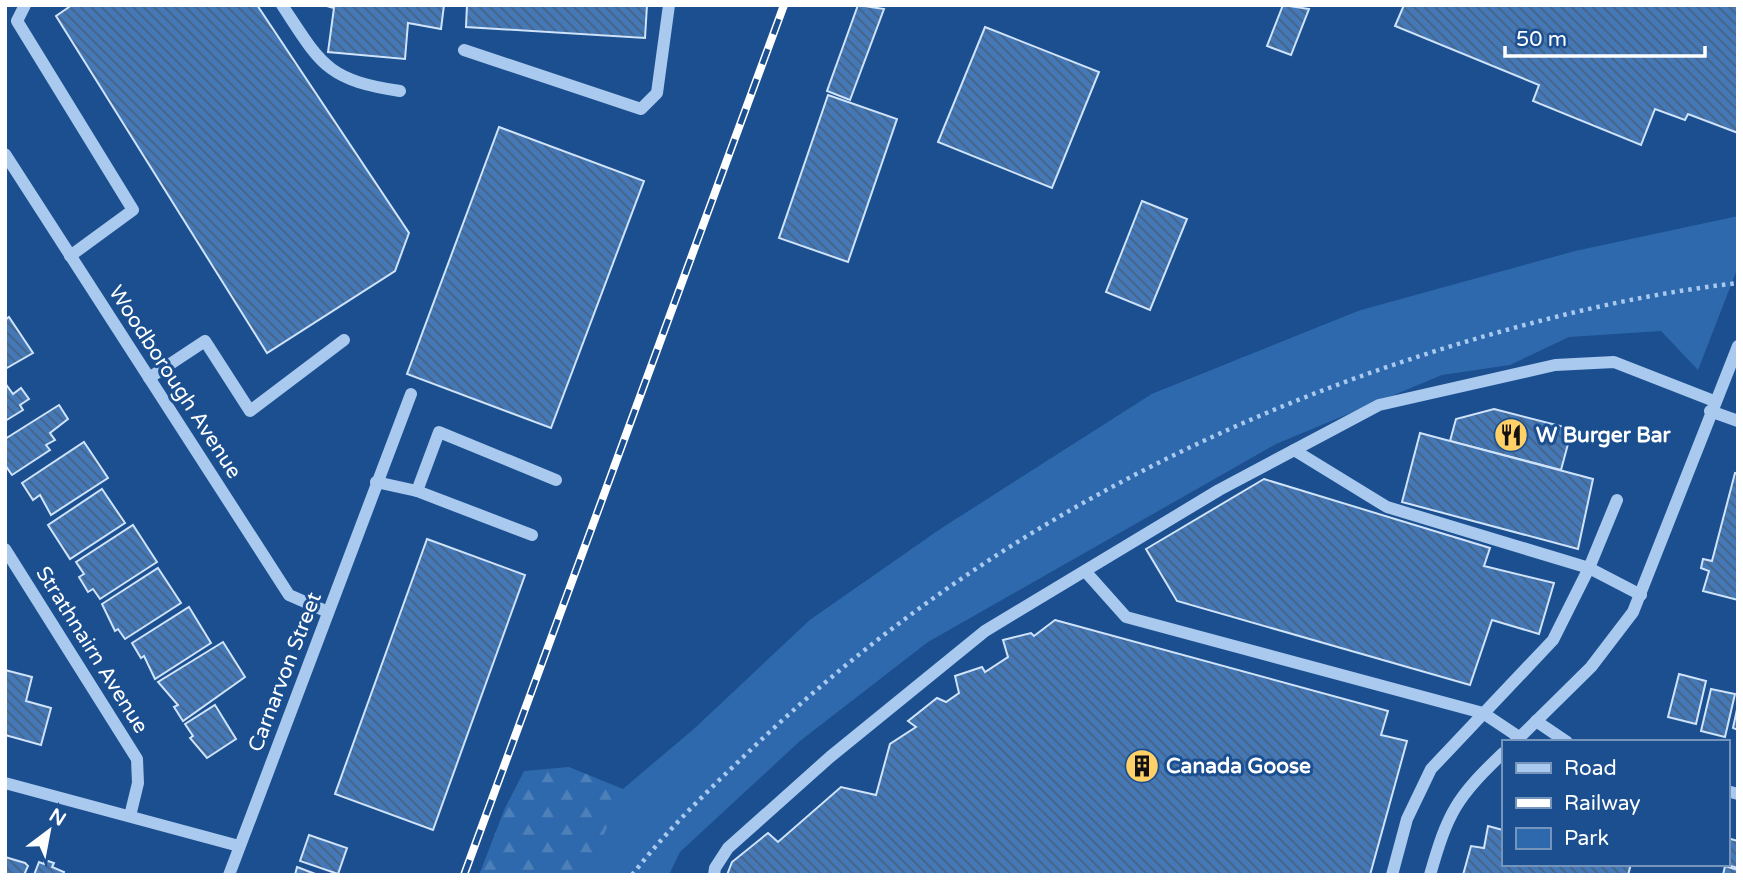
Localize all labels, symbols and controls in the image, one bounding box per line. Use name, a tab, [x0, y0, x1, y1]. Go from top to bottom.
scale bar	[1505, 14, 1704, 58]
text: 50 m	[1516, 27, 1567, 52]
street label: Woodborough Avenue	[103, 281, 247, 483]
restaurant icon: W Burger Bar	[1492, 416, 1530, 454]
place label: W Burger Bar	[1536, 423, 1672, 448]
street label: Strathnairn Avenue	[30, 562, 154, 738]
street label: Carnarvon Street	[243, 589, 327, 755]
legend	[1502, 740, 1729, 866]
building icon: Canada Goose	[1123, 747, 1161, 785]
place label: Canada Goose	[1166, 754, 1311, 779]
text: Road	[1564, 756, 1617, 781]
text: Railway	[1564, 791, 1641, 816]
north arrow	[14, 796, 84, 866]
text: N	[45, 804, 70, 831]
text: Park	[1564, 826, 1609, 851]

